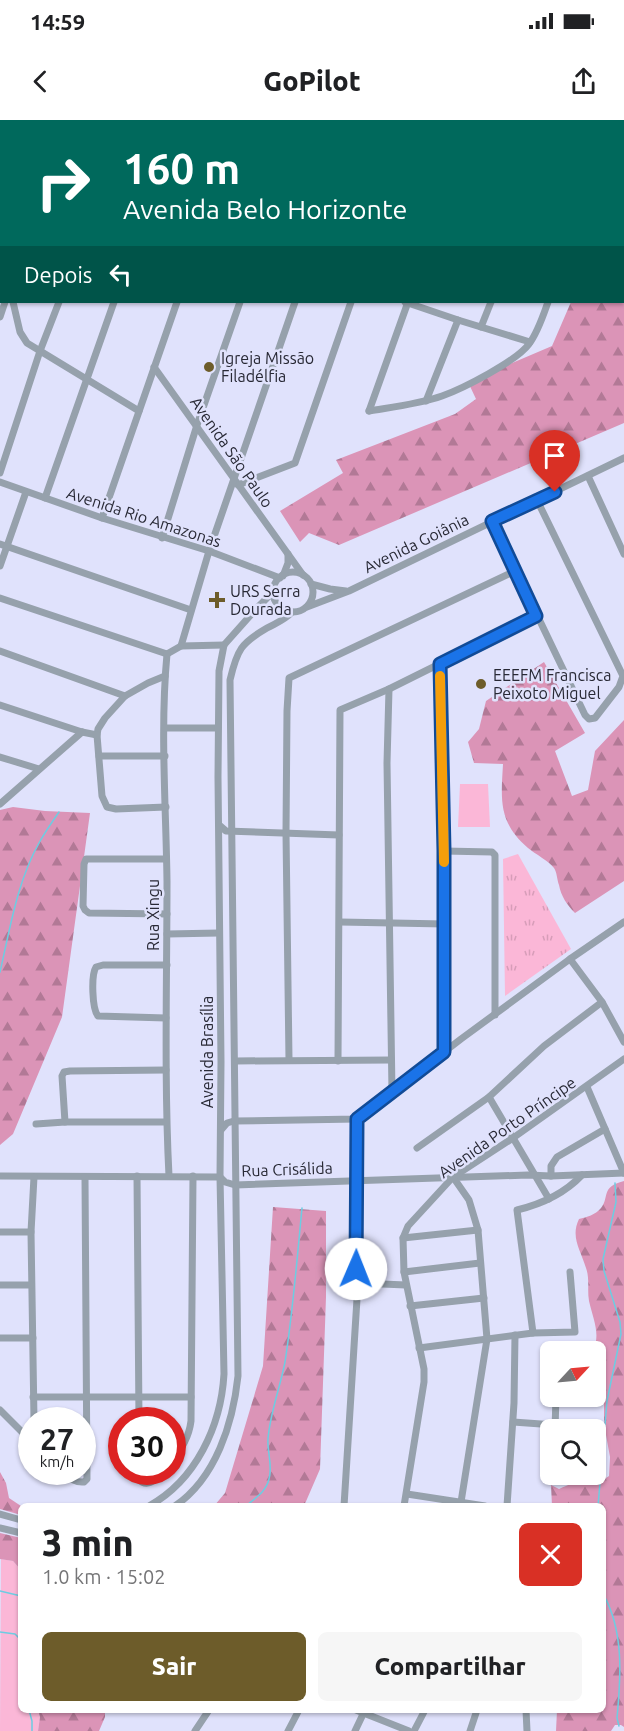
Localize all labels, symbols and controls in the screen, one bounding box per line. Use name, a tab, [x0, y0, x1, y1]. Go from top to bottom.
text: 14:59	[30, 9, 85, 34]
icon: back	[24, 65, 57, 98]
icon: share	[567, 65, 600, 98]
text: GoPilot	[263, 66, 361, 96]
icon: right	[24, 144, 102, 222]
text: 160 m	[123, 145, 240, 192]
text: Avenida Belo Horizonte	[123, 194, 407, 224]
icon: left	[104, 258, 137, 291]
text: Depois	[24, 262, 92, 287]
place label: Igreja Missão Filadélfia	[221, 349, 314, 385]
marker: Igreja Missão Filadélfia	[202, 360, 216, 374]
street label: Avenida São Paulo	[187, 393, 277, 511]
pin	[529, 430, 580, 492]
icon: arrive	[538, 439, 571, 472]
street label: Avenida Rio Amazonas	[65, 484, 224, 550]
street label: Avenida Goiânia	[361, 510, 471, 576]
place label: URS Serra Dourada	[230, 582, 301, 618]
marker: URS Serra Dourada	[208, 591, 226, 609]
place label: EEEFM Francisca Peixoto Miguel	[493, 666, 611, 702]
marker: EEEFM Francisca Peixoto Miguel	[474, 677, 488, 691]
street label: Rua Xingu	[144, 879, 162, 951]
street label: Avenida Brasília	[198, 996, 216, 1108]
street label: Avenida Porto Príncipe	[435, 1073, 579, 1181]
street label: Rua Crisálida	[241, 1158, 333, 1180]
position arrow	[324, 1237, 388, 1301]
north arrow	[540, 1341, 606, 1407]
map controls	[540, 1341, 606, 1485]
speed limit sign: 30	[108, 1407, 186, 1485]
button: search	[540, 1419, 606, 1485]
text: 27	[40, 1422, 74, 1456]
text: km/h	[40, 1453, 74, 1470]
text: 3 min	[42, 1522, 134, 1563]
button: close	[519, 1523, 582, 1586]
text: 1.0 km · 15:02	[42, 1565, 166, 1588]
button: Sair	[42, 1632, 306, 1701]
button: Compartilhar	[318, 1632, 582, 1701]

